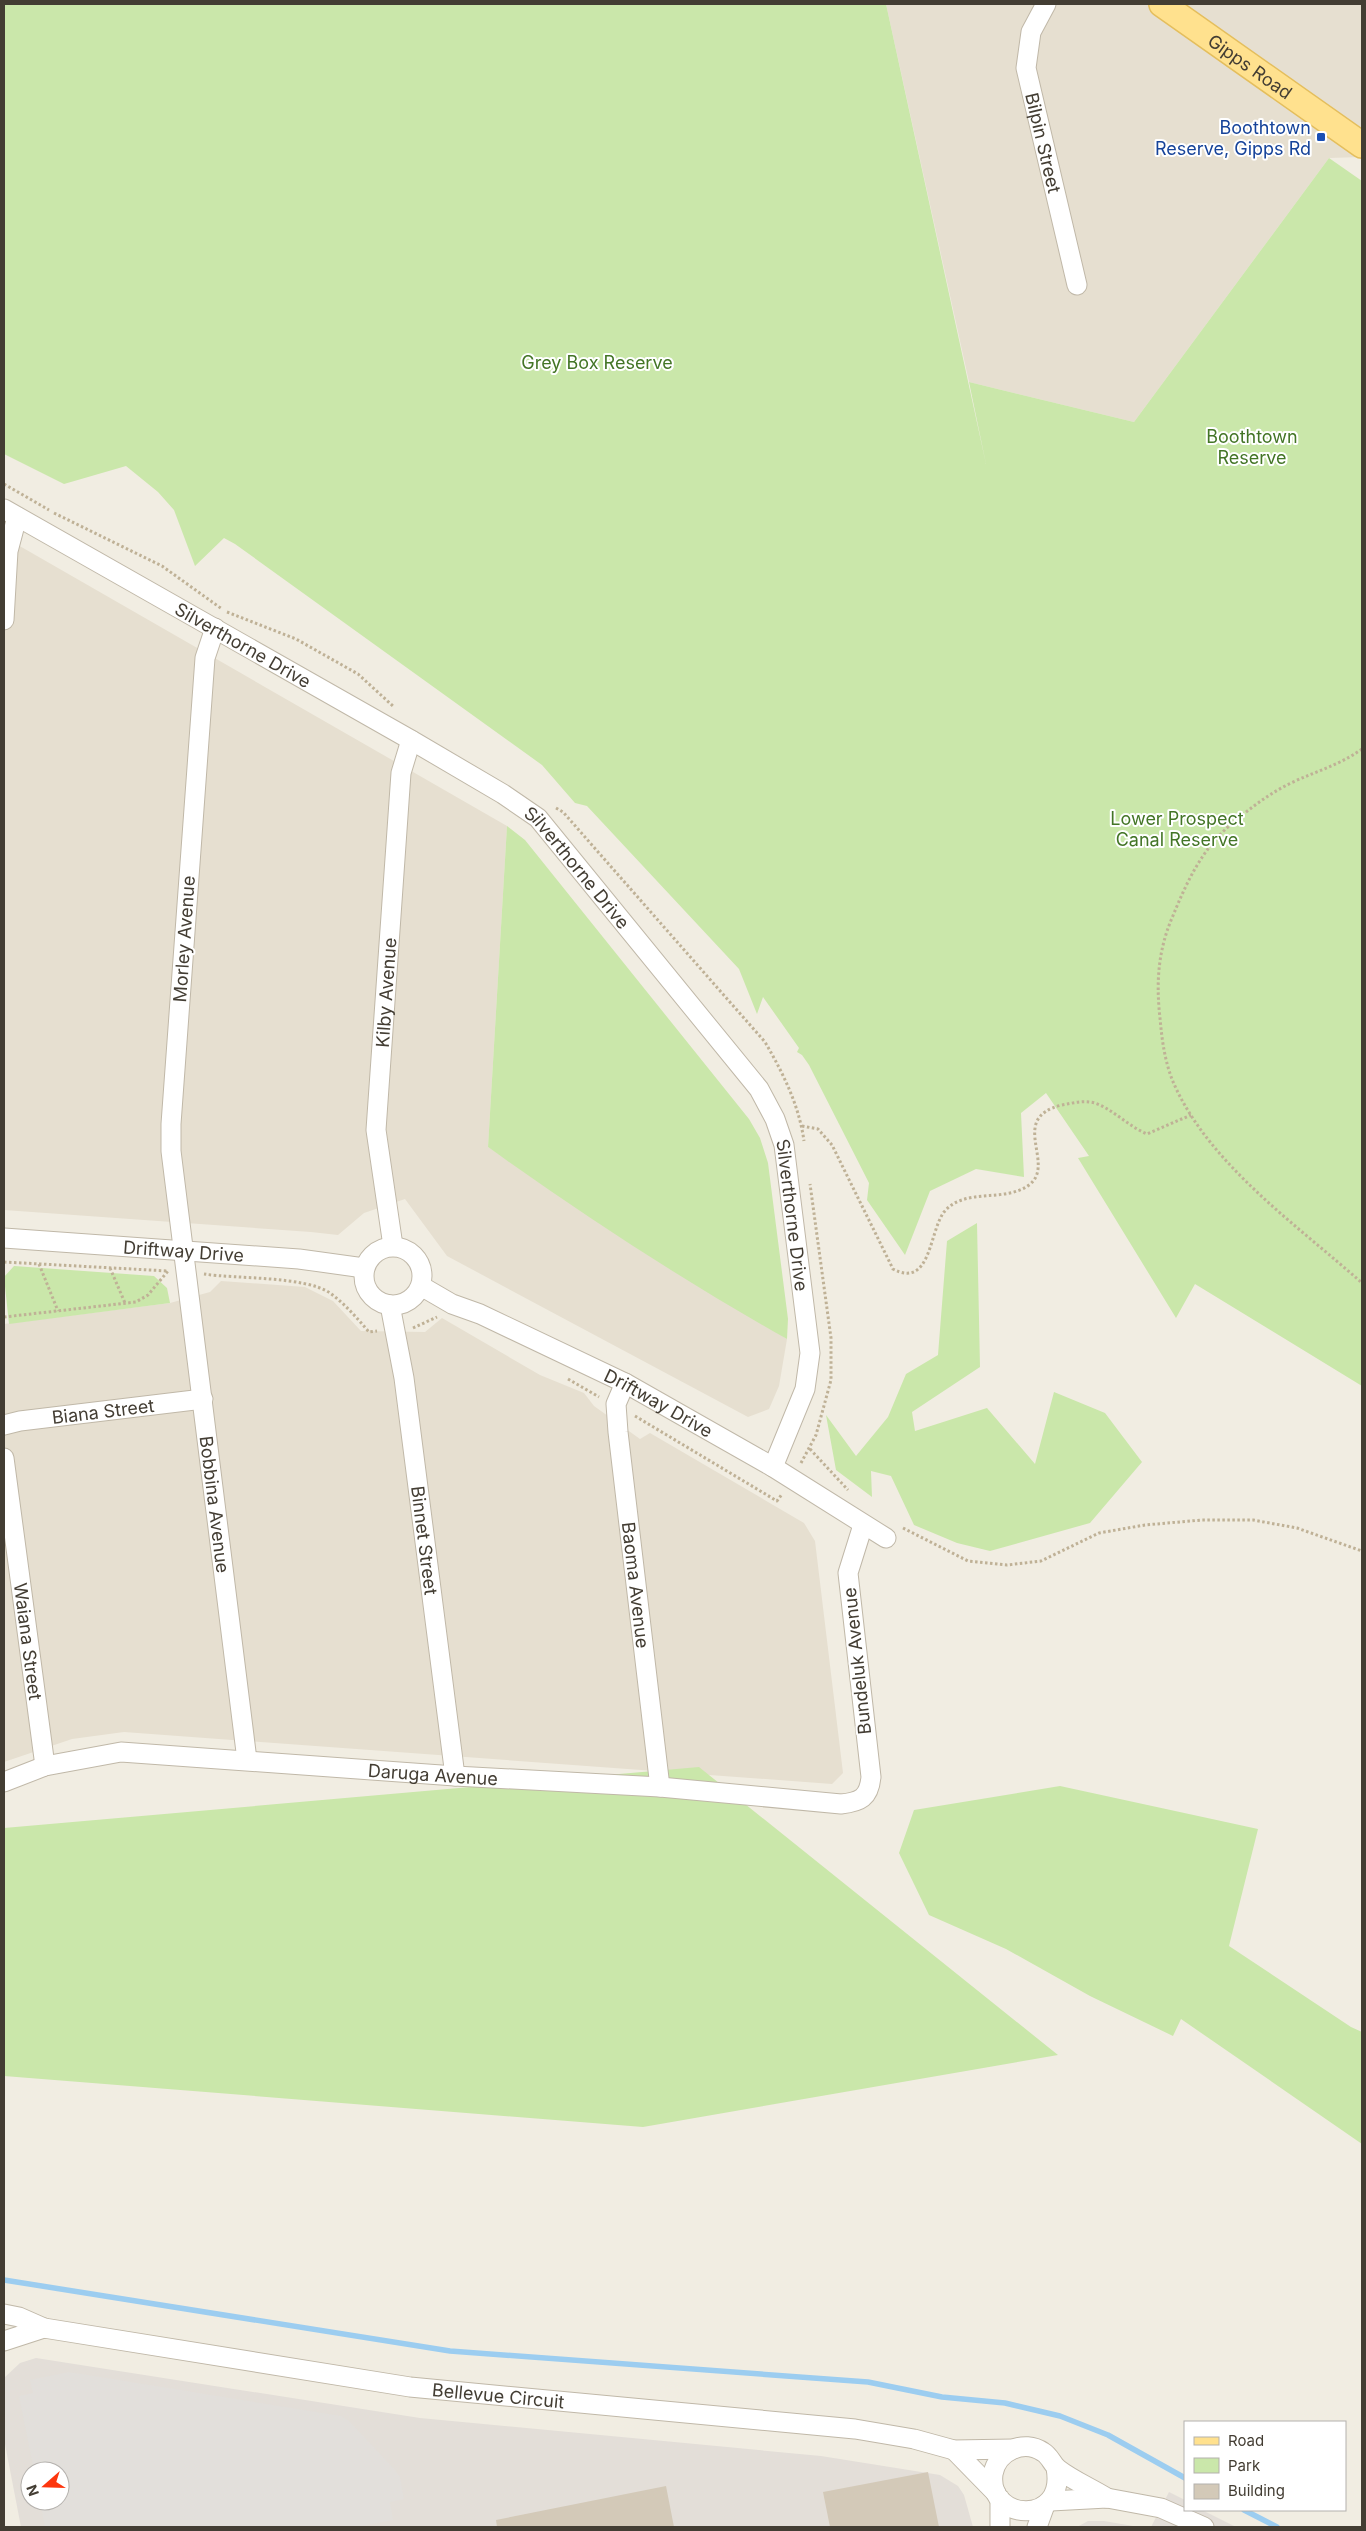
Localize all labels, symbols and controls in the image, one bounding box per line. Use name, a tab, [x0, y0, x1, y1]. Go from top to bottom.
street label: Gipps Road	[1204, 29, 1296, 103]
street label: Bilpin Street	[1022, 91, 1066, 195]
place label: Boothtown Reserve, Gipps Rd	[1155, 117, 1311, 159]
marker: Boothtown Reserve, Gipps Rd	[1315, 131, 1327, 143]
park label: Grey Box Reserve	[521, 352, 673, 373]
park label: Boothtown Reserve	[1206, 426, 1298, 468]
street label: Silverthorne Drive	[171, 598, 315, 692]
street label: Silverthorne Drive	[521, 802, 634, 933]
park label: Lower Prospect Canal Reserve	[1110, 808, 1244, 850]
street label: Morley Avenue	[169, 875, 199, 1003]
street label: Kilby Avenue	[371, 937, 400, 1048]
street label: Silverthorne Drive	[772, 1136, 813, 1292]
street label: Driftway Drive	[122, 1236, 245, 1266]
street label: Driftway Drive	[601, 1364, 717, 1441]
street label: Biana Street	[51, 1394, 155, 1428]
street label: Bobbina Avenue	[196, 1435, 234, 1574]
street label: Binnet Street	[407, 1485, 442, 1596]
street label: Baoma Avenue	[618, 1521, 654, 1649]
street label: Waiana Street	[10, 1581, 47, 1701]
street label: Bundeluk Avenue	[839, 1586, 875, 1736]
street label: Daruga Avenue	[367, 1759, 498, 1789]
street label: Bellevue Circuit	[431, 2379, 565, 2412]
legend	[1184, 2421, 1346, 2511]
text: Road	[1228, 2431, 1264, 2450]
text: Park	[1228, 2456, 1261, 2475]
north arrow	[20, 2461, 70, 2511]
text: Building	[1228, 2481, 1285, 2500]
text: N	[23, 2483, 42, 2499]

